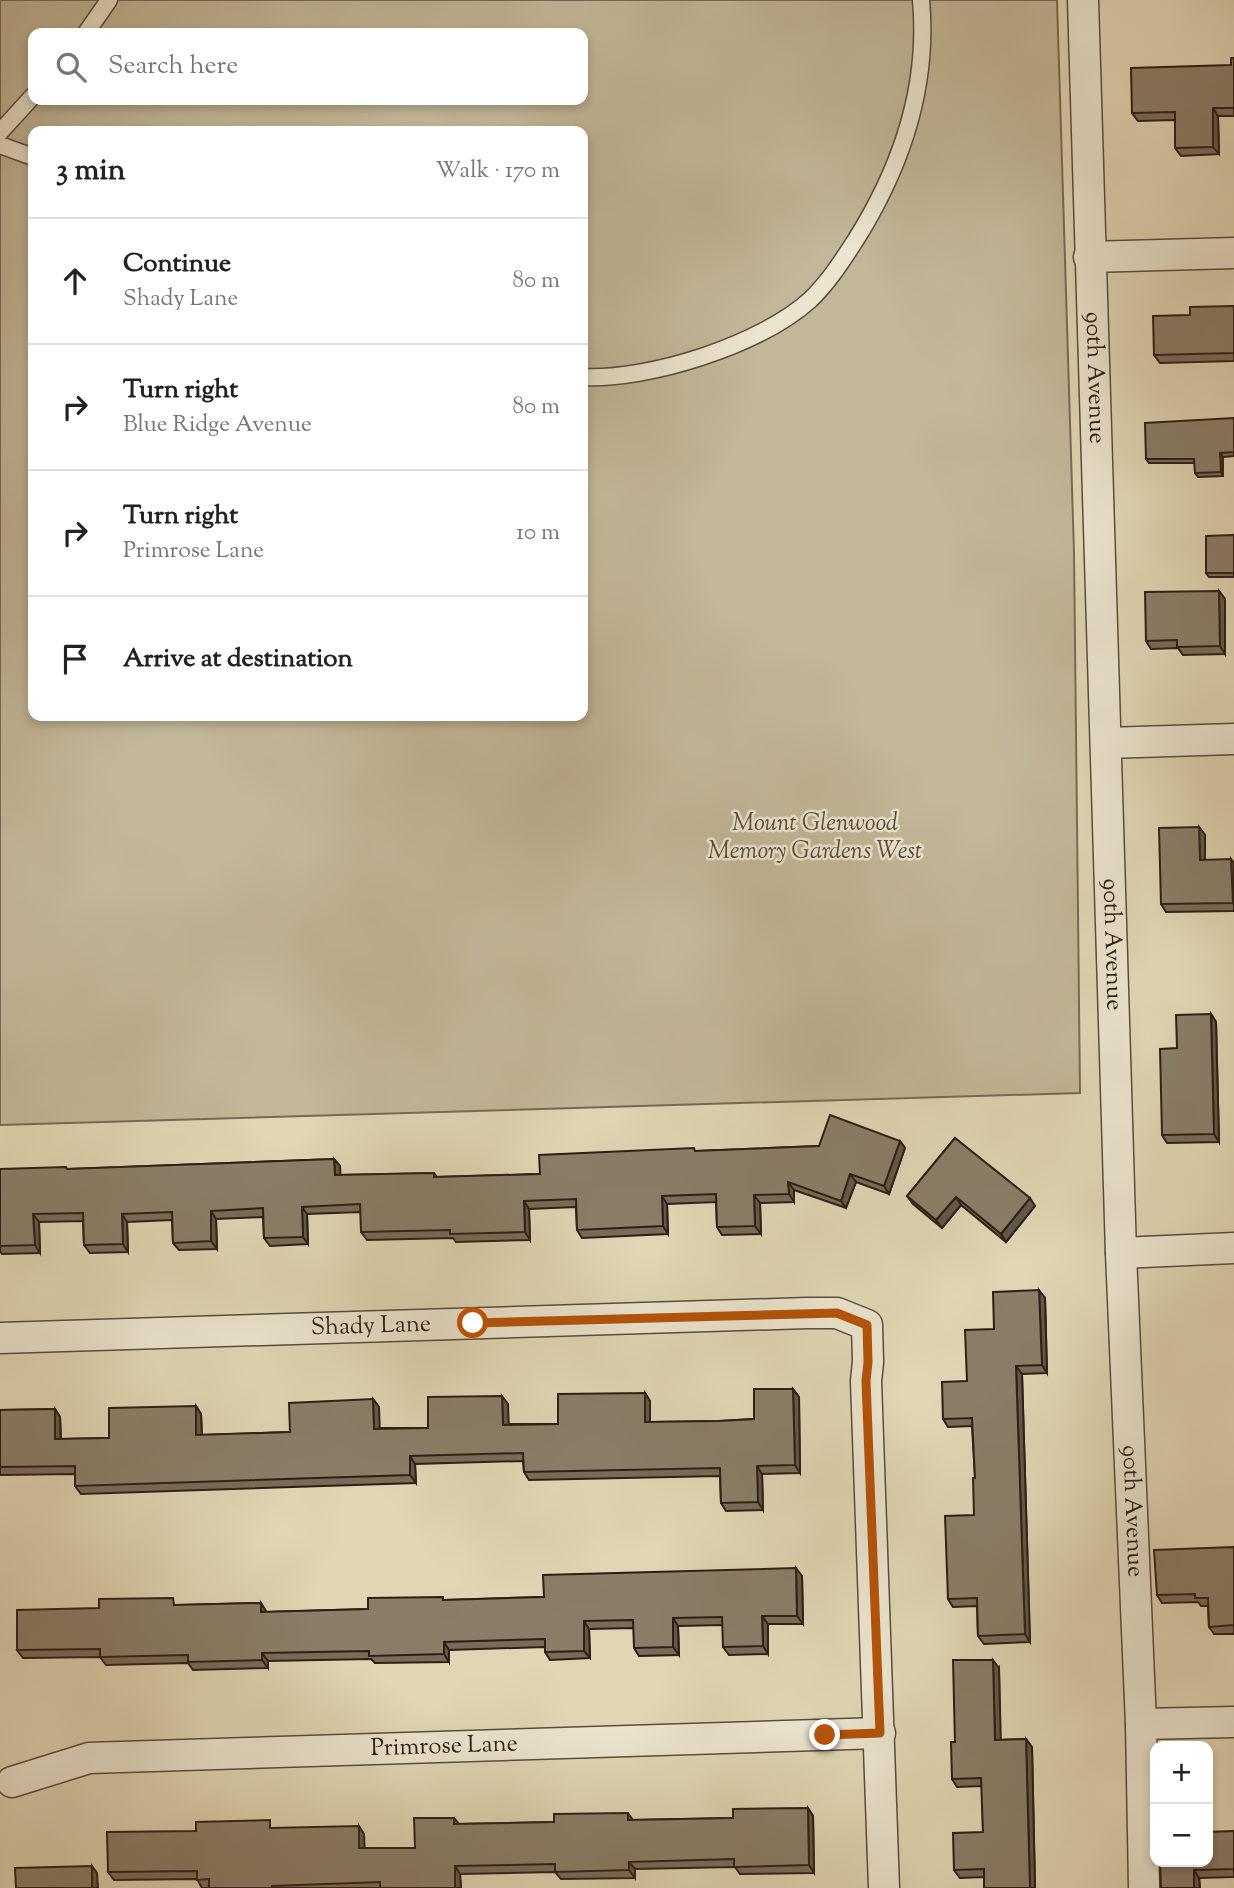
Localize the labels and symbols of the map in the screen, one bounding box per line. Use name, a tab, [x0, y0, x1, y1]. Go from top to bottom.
street label: 90th Avenue	[1075, 311, 1113, 444]
park label: Mount Glenwood Memory Gardens West	[708, 807, 922, 869]
street label: 90th Avenue	[1093, 878, 1131, 1011]
route start	[457, 1307, 488, 1338]
street label: Shady Lane	[310, 1308, 431, 1345]
street label: 90th Avenue	[1112, 1445, 1152, 1578]
route end	[809, 1719, 840, 1750]
street label: Primrose Lane	[370, 1727, 518, 1766]

